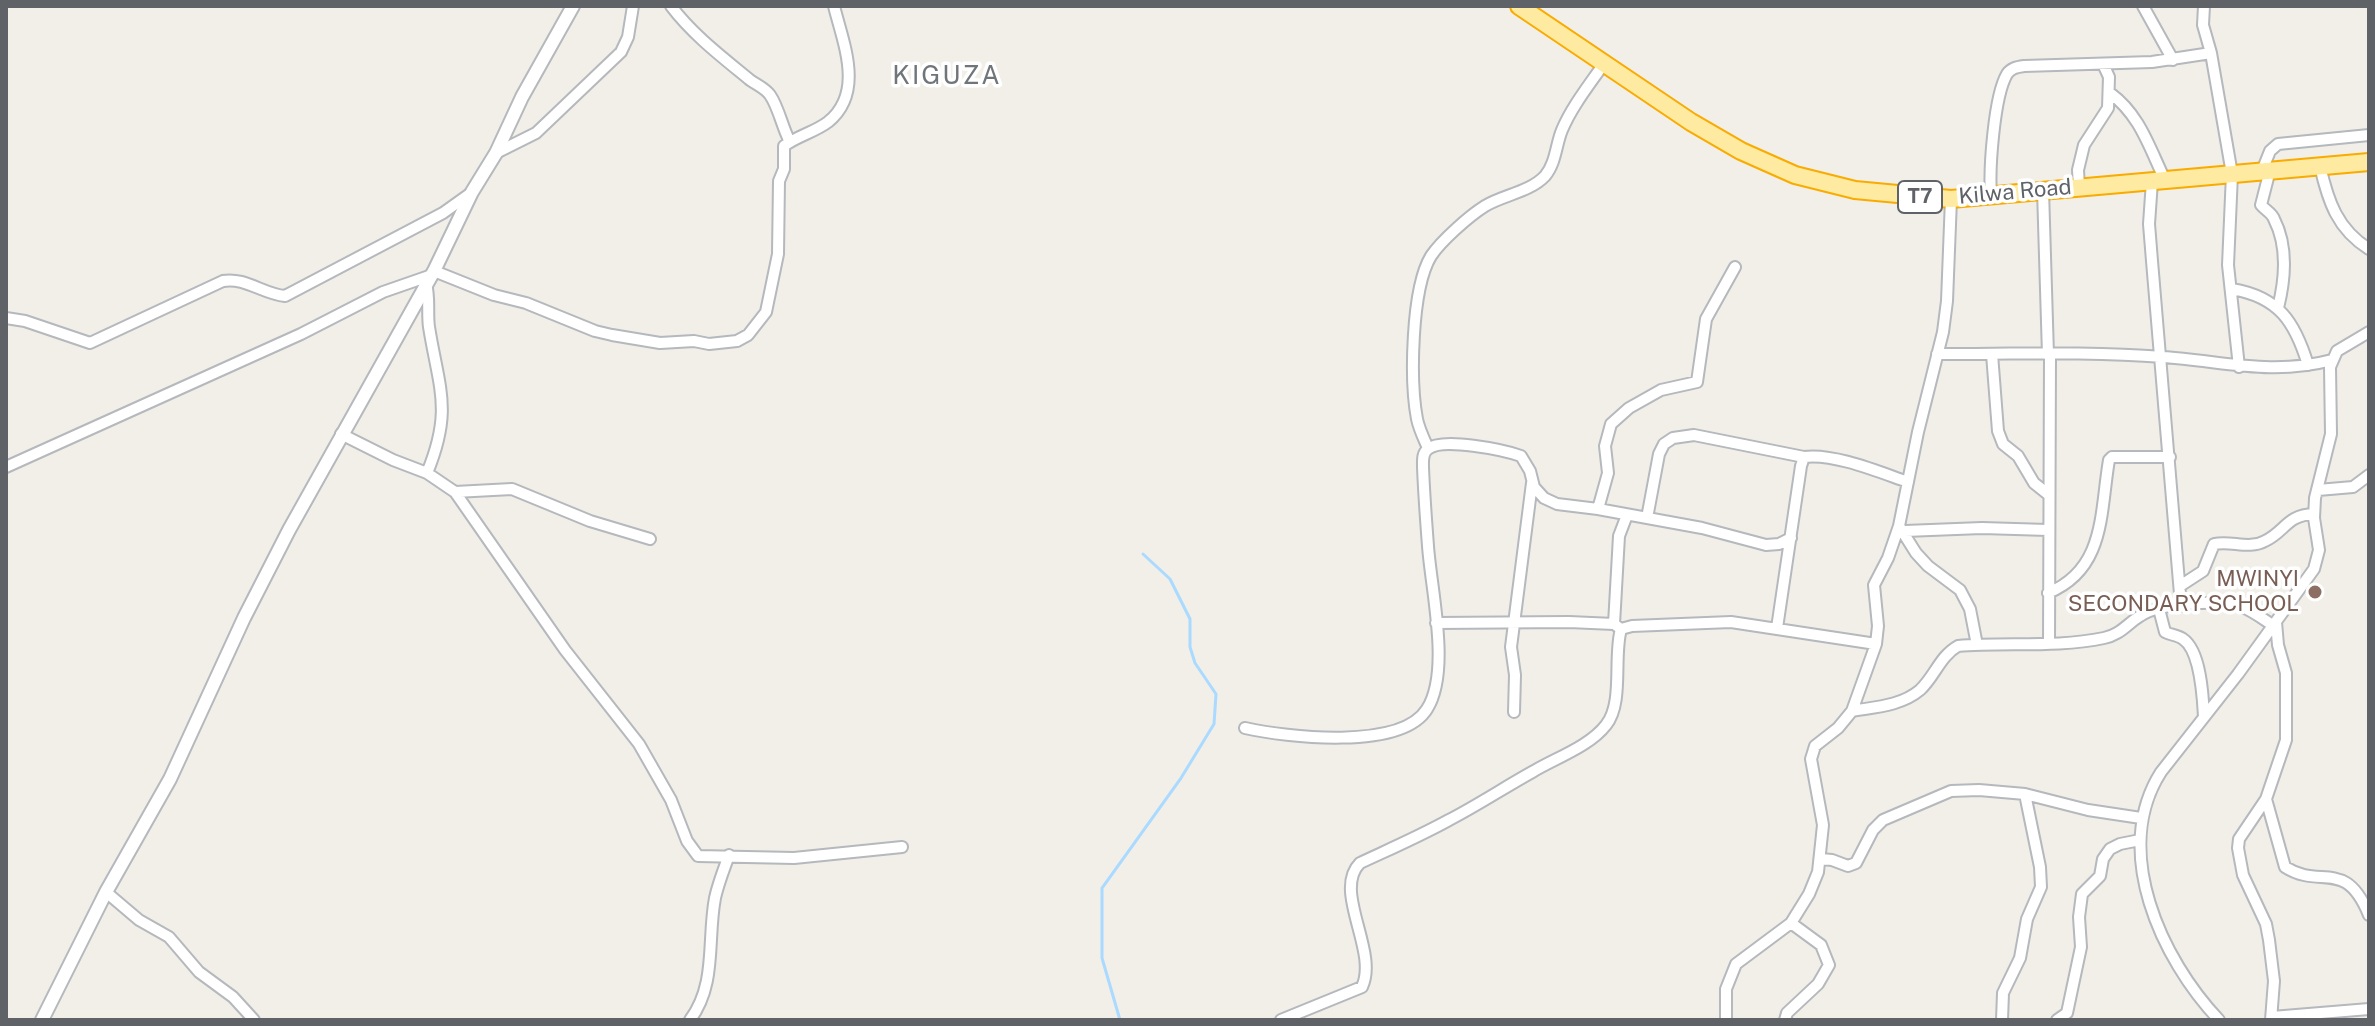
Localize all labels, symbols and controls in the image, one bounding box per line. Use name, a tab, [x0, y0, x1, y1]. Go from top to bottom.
district label: KIGUZA	[892, 60, 1002, 92]
street label: Kilwa Road	[1957, 174, 2073, 210]
road number: T7	[1898, 181, 1942, 213]
place label: MWINYI SECONDARY SCHOOL	[2068, 566, 2299, 618]
marker: MWINYI SECONDARY SCHOOL	[2306, 583, 2324, 601]

